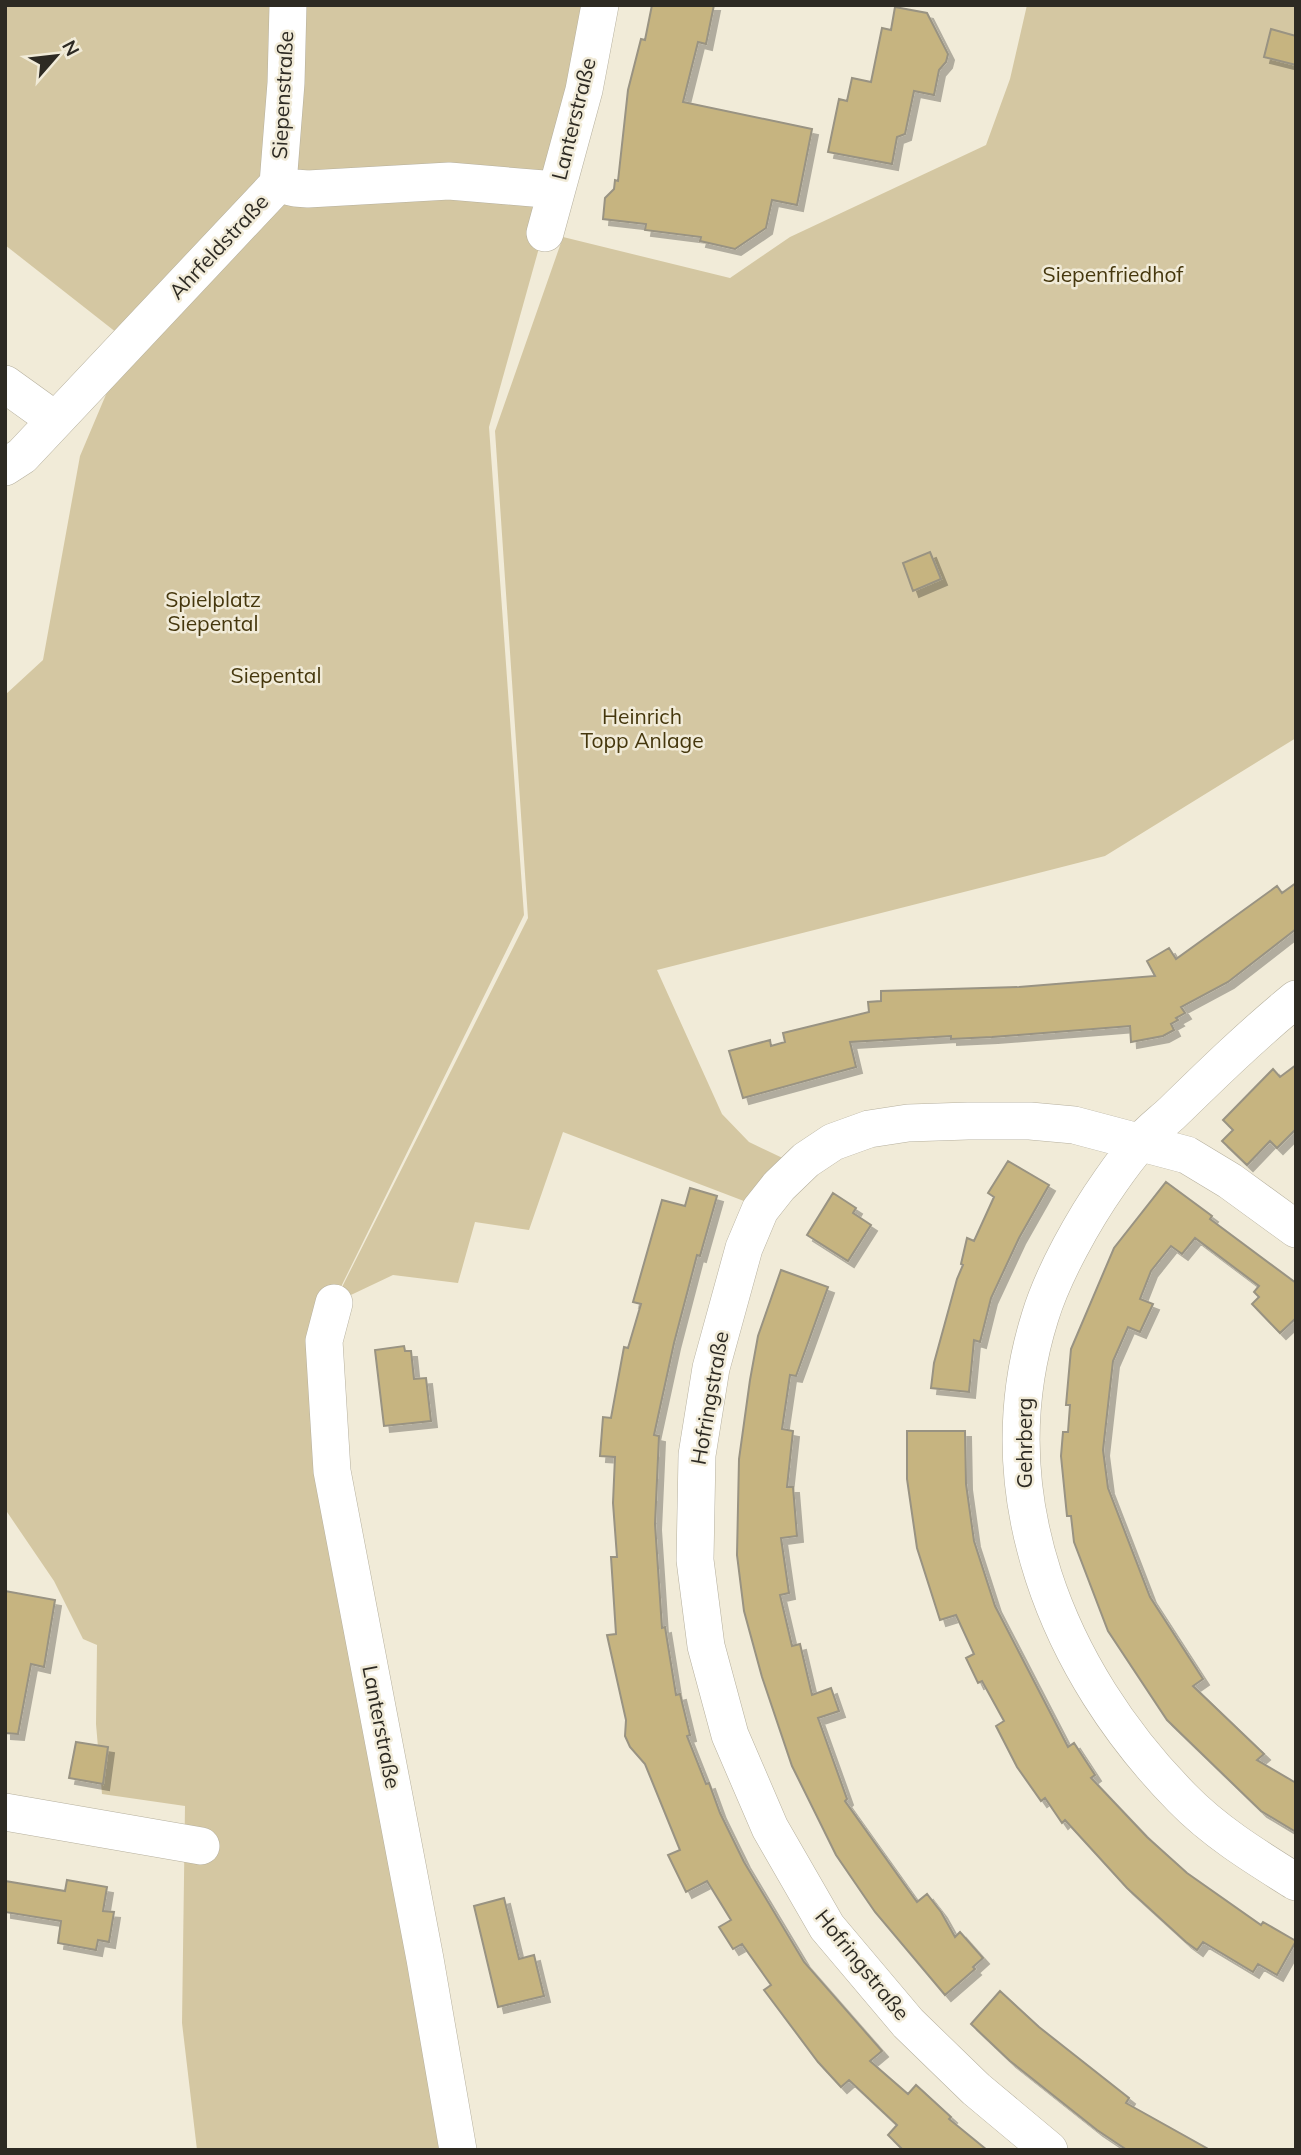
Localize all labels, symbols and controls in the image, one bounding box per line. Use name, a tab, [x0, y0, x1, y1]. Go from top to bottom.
north arrow	[21, 21, 91, 91]
street label: Siepenstraße	[266, 30, 298, 160]
text: N	[57, 36, 85, 60]
street label: Lanterstraße	[545, 55, 601, 183]
street label: Ahrfeldstraße	[163, 188, 274, 304]
park label: Siepenfriedhof	[1043, 261, 1184, 287]
park label: Spielplatz Siepental	[165, 586, 261, 636]
park label: Siepental	[231, 662, 321, 688]
park label: Heinrich Topp Anlage	[580, 703, 704, 753]
street label: Hofringstraße	[684, 1329, 734, 1467]
street label: Gehrberg	[1011, 1398, 1037, 1488]
street label: Lanterstraße	[357, 1663, 407, 1791]
street label: Hofringstraße	[810, 1904, 915, 2025]

